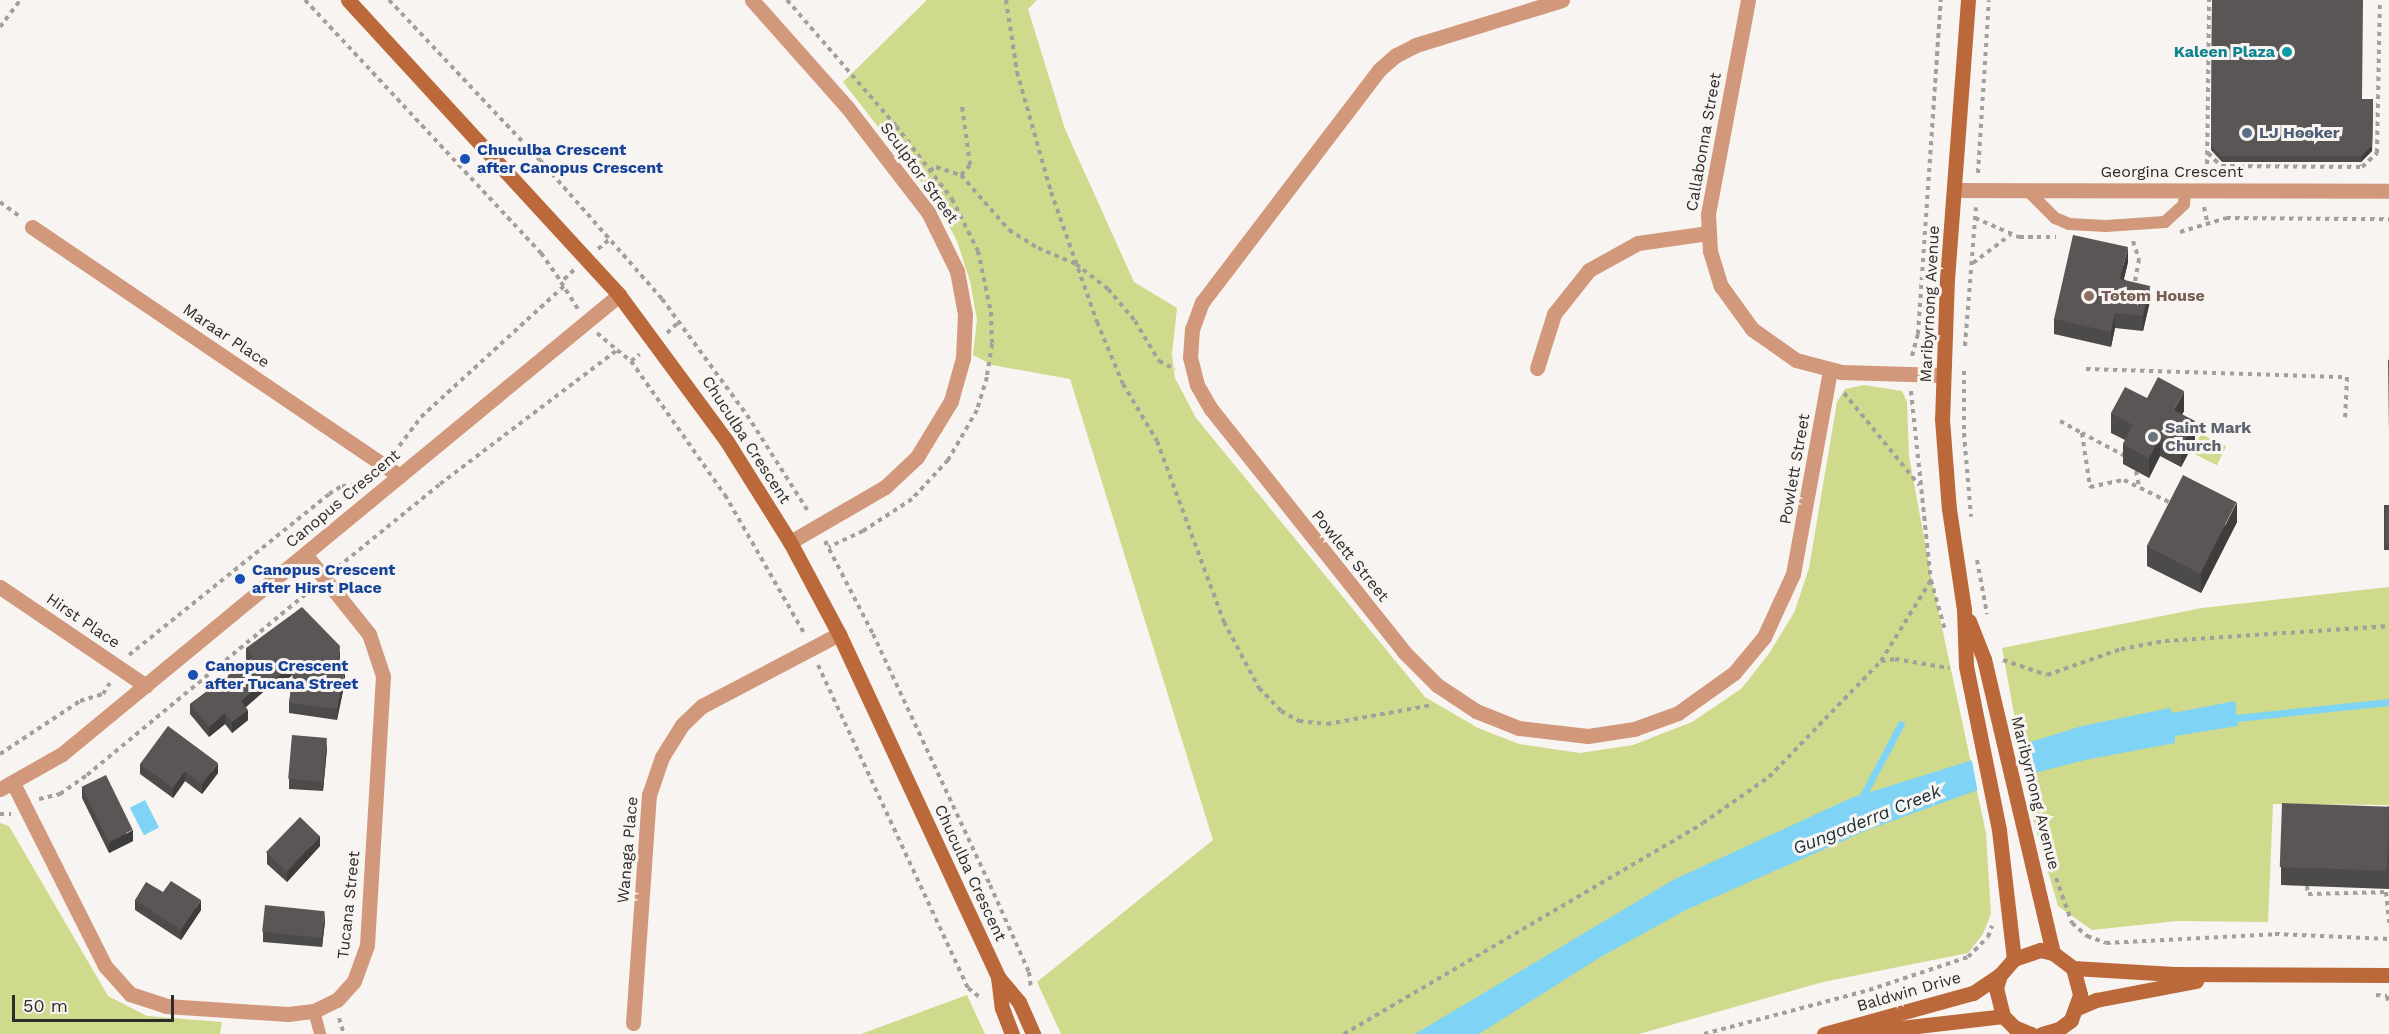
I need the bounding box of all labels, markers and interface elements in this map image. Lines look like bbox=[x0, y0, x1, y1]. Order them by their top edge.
place label: Kaleen Plaza bbox=[2174, 42, 2275, 62]
marker: Kaleen Plaza bbox=[2280, 45, 2294, 59]
street label: Callabonna Street bbox=[1682, 71, 1726, 213]
street label: Sculptor Street bbox=[876, 119, 962, 227]
place label: LJ Hooker bbox=[2259, 123, 2340, 143]
marker: LJ Hooker bbox=[2240, 126, 2254, 140]
place label: Chuculba Crescent after Canopus Crescent bbox=[477, 140, 663, 178]
marker: Chuculba Crescent after Canopus Crescent bbox=[458, 152, 472, 166]
street label: Georgina Crescent bbox=[2100, 162, 2244, 182]
street label: Maribyrnong Avenue bbox=[1916, 225, 1944, 383]
place label: Totom House bbox=[2101, 286, 2205, 306]
marker: Totom House bbox=[2082, 289, 2096, 303]
street label: Maraar Place bbox=[179, 300, 273, 372]
street label: Chuculba Crescent bbox=[697, 372, 795, 508]
street label: Powlett Street bbox=[1776, 412, 1814, 526]
place label: Saint Mark Church bbox=[2165, 418, 2251, 456]
marker: Saint Mark Church bbox=[2146, 430, 2160, 444]
street label: Canopus Crescent bbox=[282, 446, 404, 552]
street label: Powlett Street bbox=[1307, 506, 1393, 606]
place label: Canopus Crescent after Hirst Place bbox=[252, 560, 395, 598]
marker: Canopus Crescent after Hirst Place bbox=[233, 572, 247, 586]
street label: Hirst Place bbox=[43, 589, 123, 653]
place label: Canopus Crescent after Tucana Street bbox=[205, 656, 359, 694]
marker: Canopus Crescent after Tucana Street bbox=[186, 668, 200, 682]
street label: Maribyrnong Avenue bbox=[2007, 714, 2063, 872]
water label: Gungaderra Creek bbox=[1790, 780, 1944, 860]
street label: Wanaga Place bbox=[614, 796, 642, 904]
street label: Chuculba Crescent bbox=[930, 802, 1010, 944]
street label: Tucana Street bbox=[334, 850, 364, 960]
street label: Baldwin Drive bbox=[1855, 968, 1963, 1016]
scale bar bbox=[15, 983, 177, 1021]
text: 50 m bbox=[23, 995, 68, 1016]

